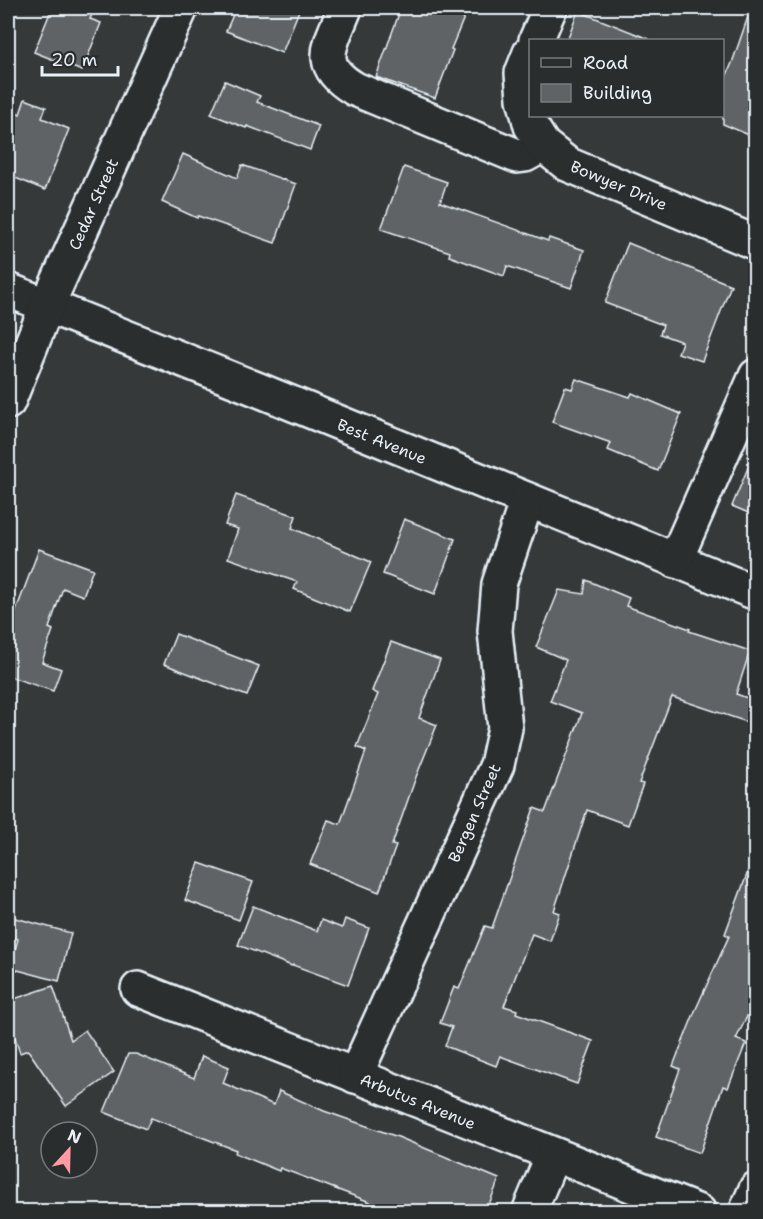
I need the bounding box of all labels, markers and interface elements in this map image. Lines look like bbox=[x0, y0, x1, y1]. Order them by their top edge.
scale bar bbox=[42, 39, 118, 77]
legend bbox=[529, 39, 724, 117]
text: 20 m bbox=[51, 48, 97, 72]
text: Road bbox=[583, 51, 628, 75]
text: Building bbox=[583, 81, 652, 105]
street label: Cedar Street bbox=[64, 155, 123, 253]
street label: Bowyer Drive bbox=[567, 156, 670, 215]
street label: Best Avenue bbox=[334, 414, 430, 469]
street label: Bergen Street bbox=[443, 761, 506, 866]
street label: Arbutus Avenue bbox=[357, 1069, 479, 1134]
north arrow bbox=[39, 1120, 99, 1180]
text: N bbox=[65, 1124, 84, 1149]

